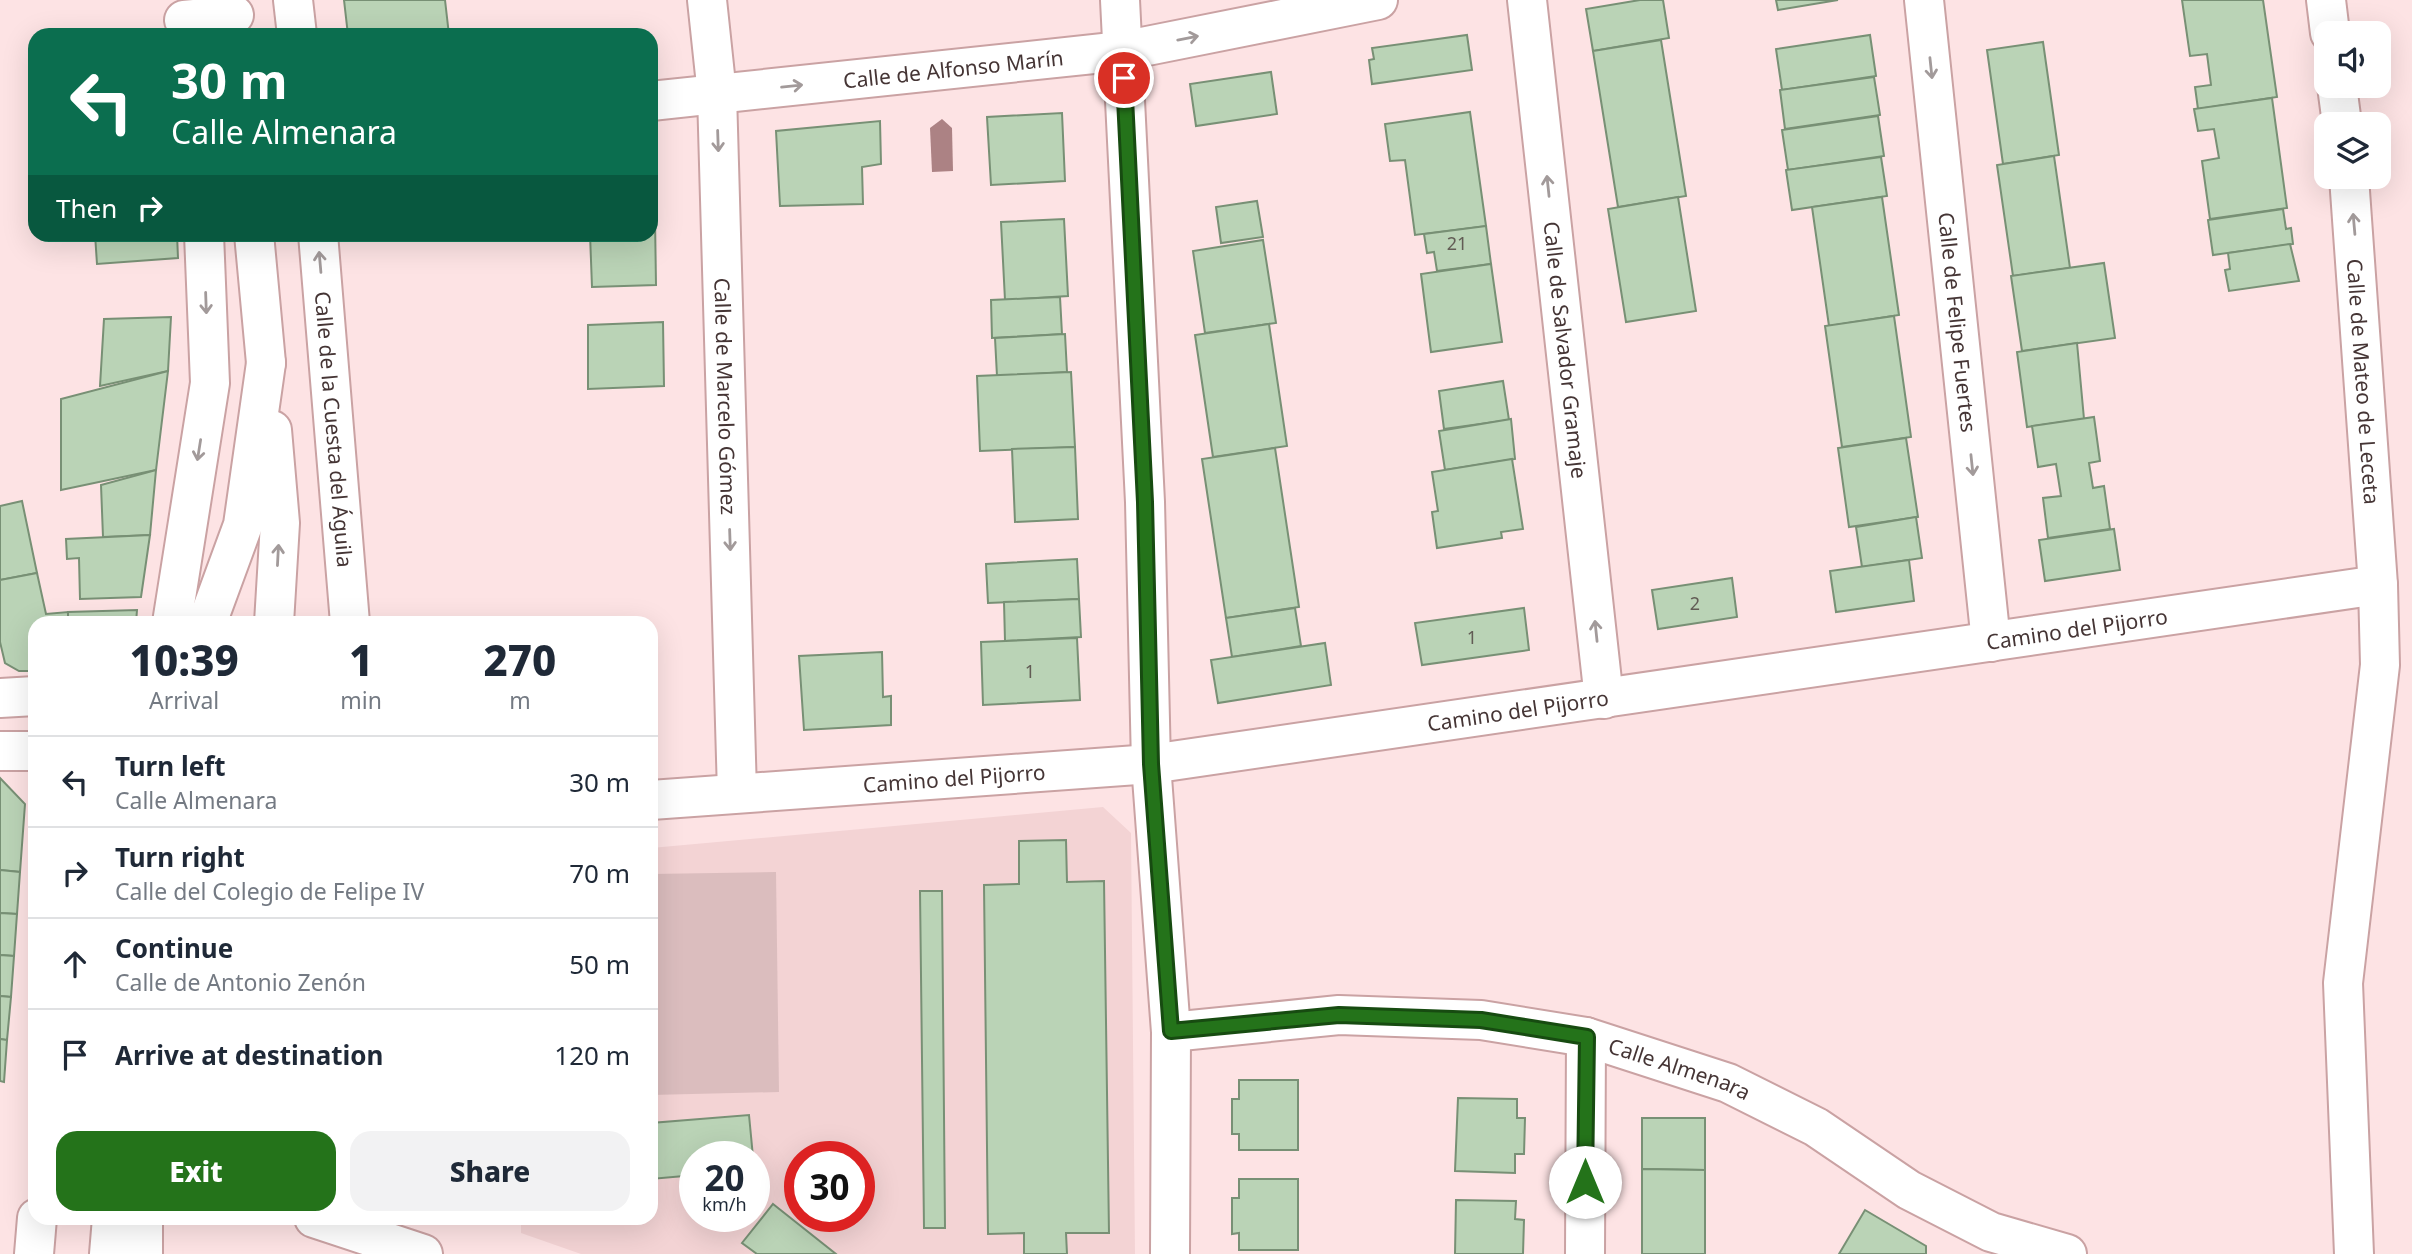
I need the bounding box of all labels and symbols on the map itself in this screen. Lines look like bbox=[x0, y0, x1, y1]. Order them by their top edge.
one-way arrow bbox=[1176, 30, 1199, 44]
street label: Calle de Alfonso Marín bbox=[842, 43, 1065, 95]
pin bbox=[1094, 48, 1154, 108]
one-way arrow bbox=[1925, 56, 1938, 79]
one-way arrow bbox=[780, 79, 803, 92]
one-way arrow bbox=[711, 129, 725, 152]
one-way arrow bbox=[1541, 175, 1554, 198]
street label: Calle de Felipe Fuertes bbox=[1932, 211, 1983, 434]
one-way arrow bbox=[2347, 213, 2360, 236]
street label: Calle de Salvador Gramaje bbox=[1537, 220, 1594, 480]
house number: 21 bbox=[1447, 231, 1467, 255]
one-way arrow bbox=[314, 251, 327, 274]
street label: Calle de Mateo de Leceta bbox=[2341, 258, 2386, 505]
street label: Calle de Marcelo Gómez bbox=[708, 277, 743, 515]
street label: Calle de la Cuesta del Águila bbox=[309, 290, 359, 568]
one-way arrow bbox=[200, 291, 213, 314]
one-way arrow bbox=[192, 438, 205, 461]
one-way arrow bbox=[1966, 453, 1979, 476]
one-way arrow bbox=[723, 528, 736, 551]
one-way arrow bbox=[272, 544, 285, 567]
house number: 2 bbox=[1690, 591, 1700, 615]
street label: Camino del Pijorro bbox=[1984, 602, 2169, 656]
one-way arrow bbox=[1589, 620, 1602, 643]
house number: 1 bbox=[1467, 625, 1477, 649]
house number: 1 bbox=[1025, 659, 1035, 683]
street label: Camino del Pijorro bbox=[1425, 683, 1610, 738]
street label: Camino del Pijorro bbox=[862, 758, 1046, 799]
street label: Calle Almenara bbox=[1605, 1031, 1755, 1106]
speed limit sign: 30 bbox=[784, 1141, 875, 1232]
position arrow bbox=[1548, 1145, 1622, 1219]

